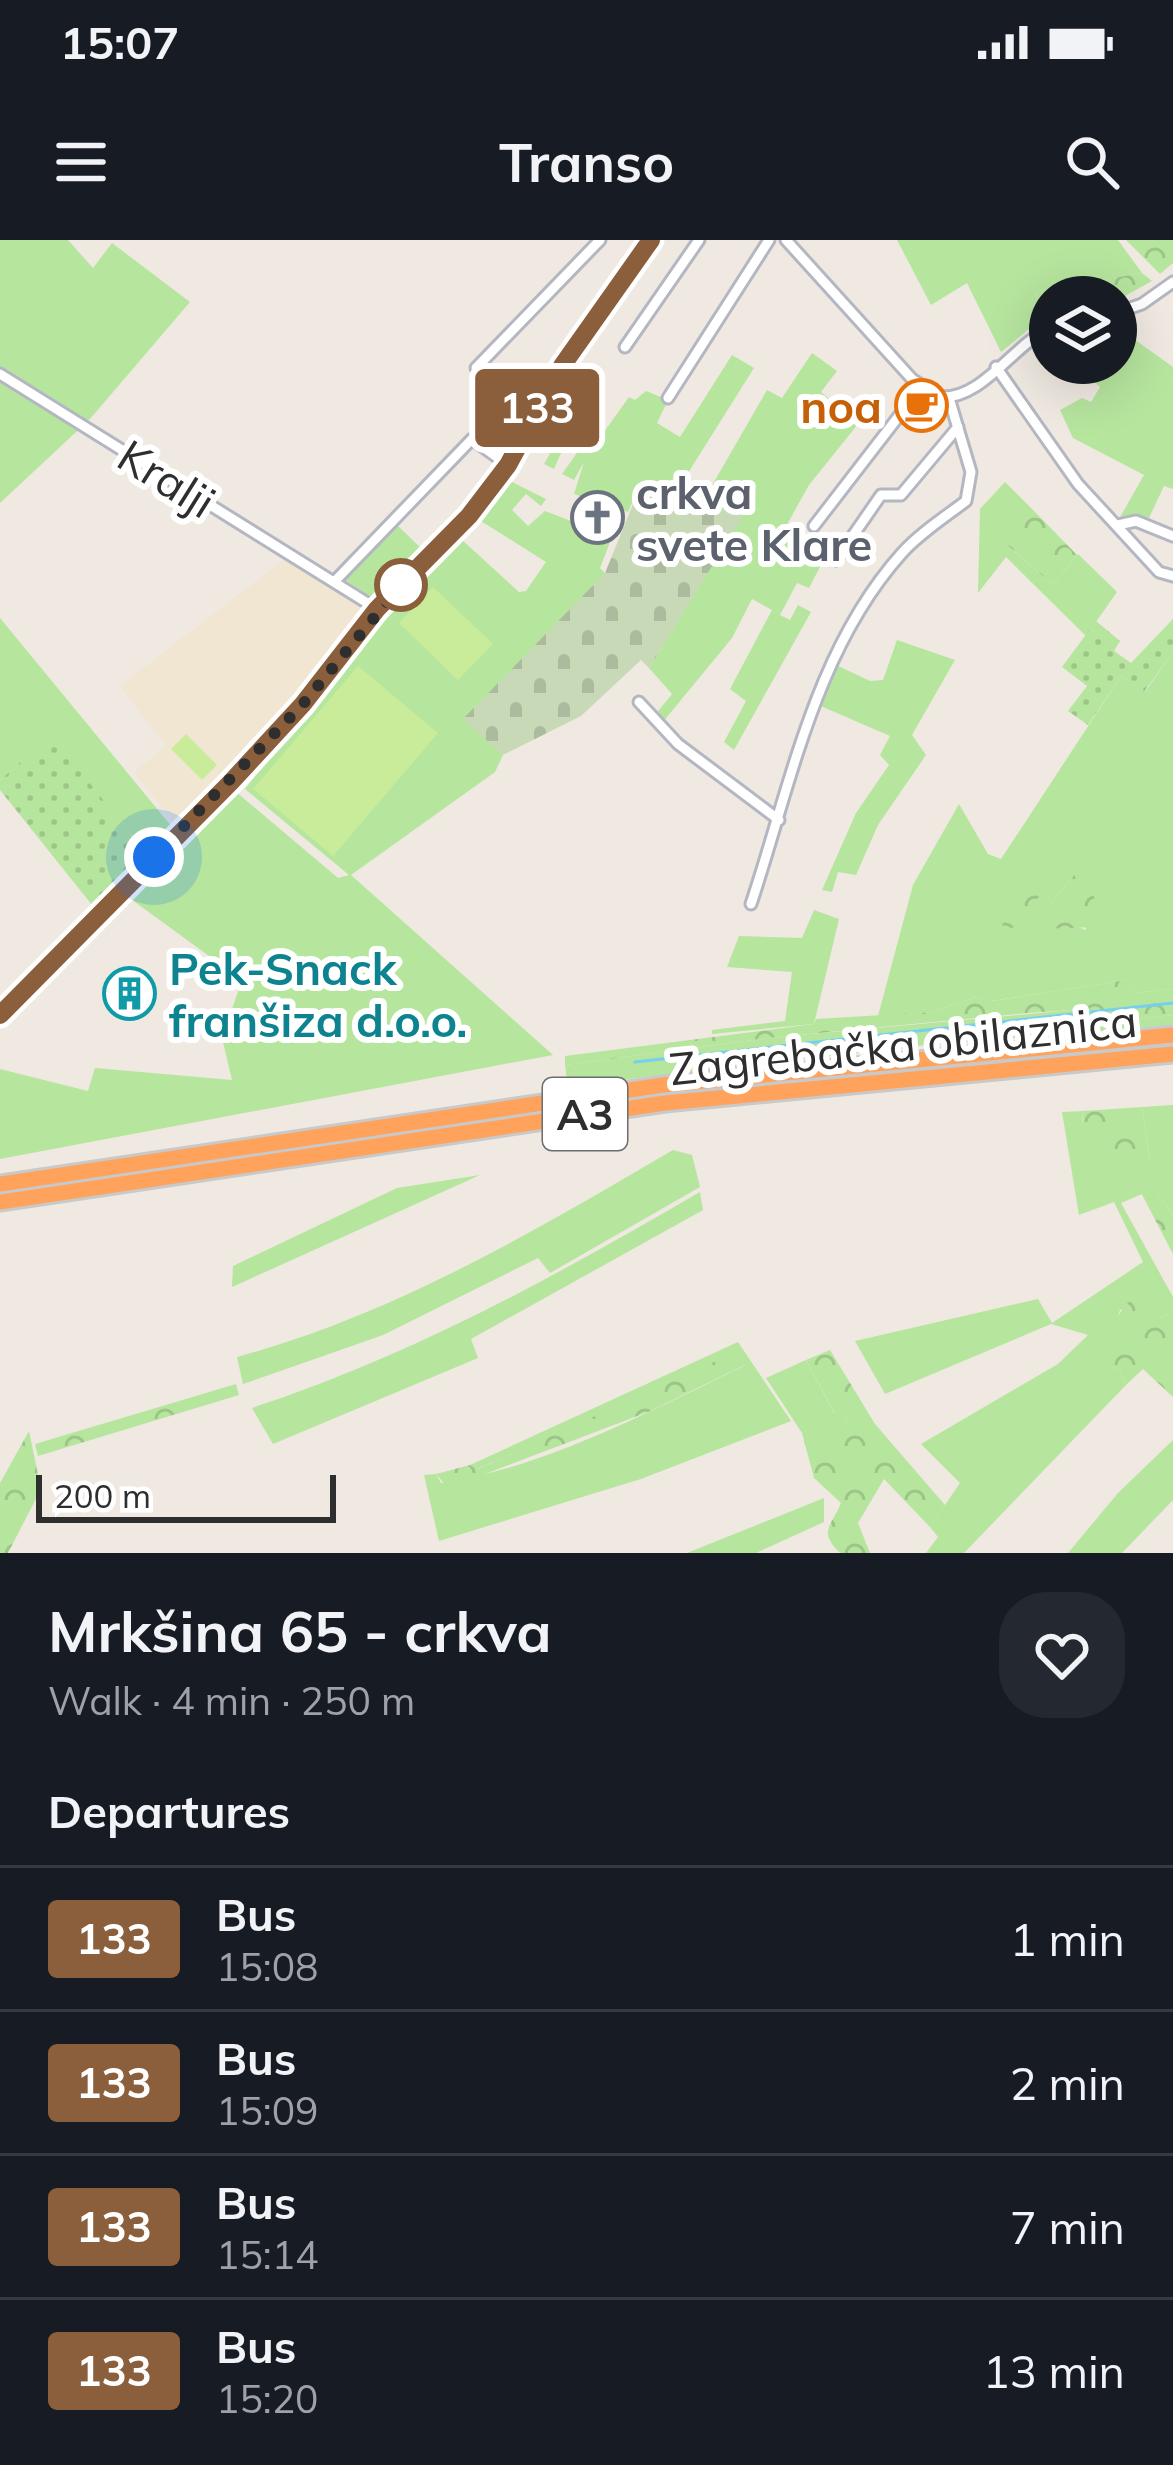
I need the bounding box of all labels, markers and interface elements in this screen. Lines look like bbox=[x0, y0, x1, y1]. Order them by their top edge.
text: 15:07 bbox=[60, 14, 179, 70]
text: Transo bbox=[499, 128, 674, 196]
icon: menu bbox=[48, 129, 114, 195]
icon: search bbox=[1059, 129, 1125, 195]
map controls bbox=[1029, 276, 1137, 384]
button: layers bbox=[1029, 276, 1137, 384]
line badge: 133 bbox=[468, 369, 606, 447]
place label: noa bbox=[800, 378, 882, 434]
cafe icon: noa bbox=[893, 378, 949, 434]
text: 133 bbox=[499, 381, 575, 434]
street label: Kralji bbox=[108, 427, 226, 529]
place label: crkva svete Klare bbox=[636, 464, 872, 572]
church icon: crkva svete Klare bbox=[569, 490, 625, 546]
unlabelled marker bbox=[376, 560, 426, 610]
your location bbox=[124, 827, 184, 887]
place label: Pek-Snack franšiza d.o.o. bbox=[169, 940, 467, 1048]
building icon: Pek-Snack franšiza d.o.o. bbox=[102, 966, 158, 1022]
street label: Zagrebačka obilaznica bbox=[667, 992, 1139, 1096]
road number: A3 bbox=[543, 1078, 627, 1150]
scale bar bbox=[36, 1469, 336, 1522]
text: 200 m bbox=[54, 1475, 151, 1516]
button: heart bbox=[999, 1592, 1125, 1718]
text: Mrkšina 65 - crkva bbox=[48, 1595, 552, 1666]
text: Walk · 4 min · 250 m bbox=[48, 1676, 415, 1725]
text: Departures bbox=[48, 1783, 290, 1839]
text: Bus bbox=[216, 1886, 296, 1942]
text: 1 min bbox=[1010, 1911, 1125, 1967]
text: 133 bbox=[76, 1912, 152, 1965]
text: 15:08 bbox=[216, 1942, 319, 1991]
text: Bus bbox=[216, 2030, 296, 2086]
text: 2 min bbox=[1010, 2055, 1125, 2111]
text: 133 bbox=[76, 2056, 152, 2109]
text: 15:09 bbox=[216, 2086, 319, 2135]
text: Bus bbox=[216, 2174, 296, 2230]
text: 7 min bbox=[1010, 2199, 1125, 2255]
text: 133 bbox=[76, 2200, 152, 2253]
text: 15:14 bbox=[216, 2230, 319, 2279]
text: Bus bbox=[216, 2318, 296, 2374]
text: 13 min bbox=[983, 2343, 1125, 2399]
text: 133 bbox=[76, 2344, 152, 2397]
text: 15:20 bbox=[216, 2374, 319, 2423]

